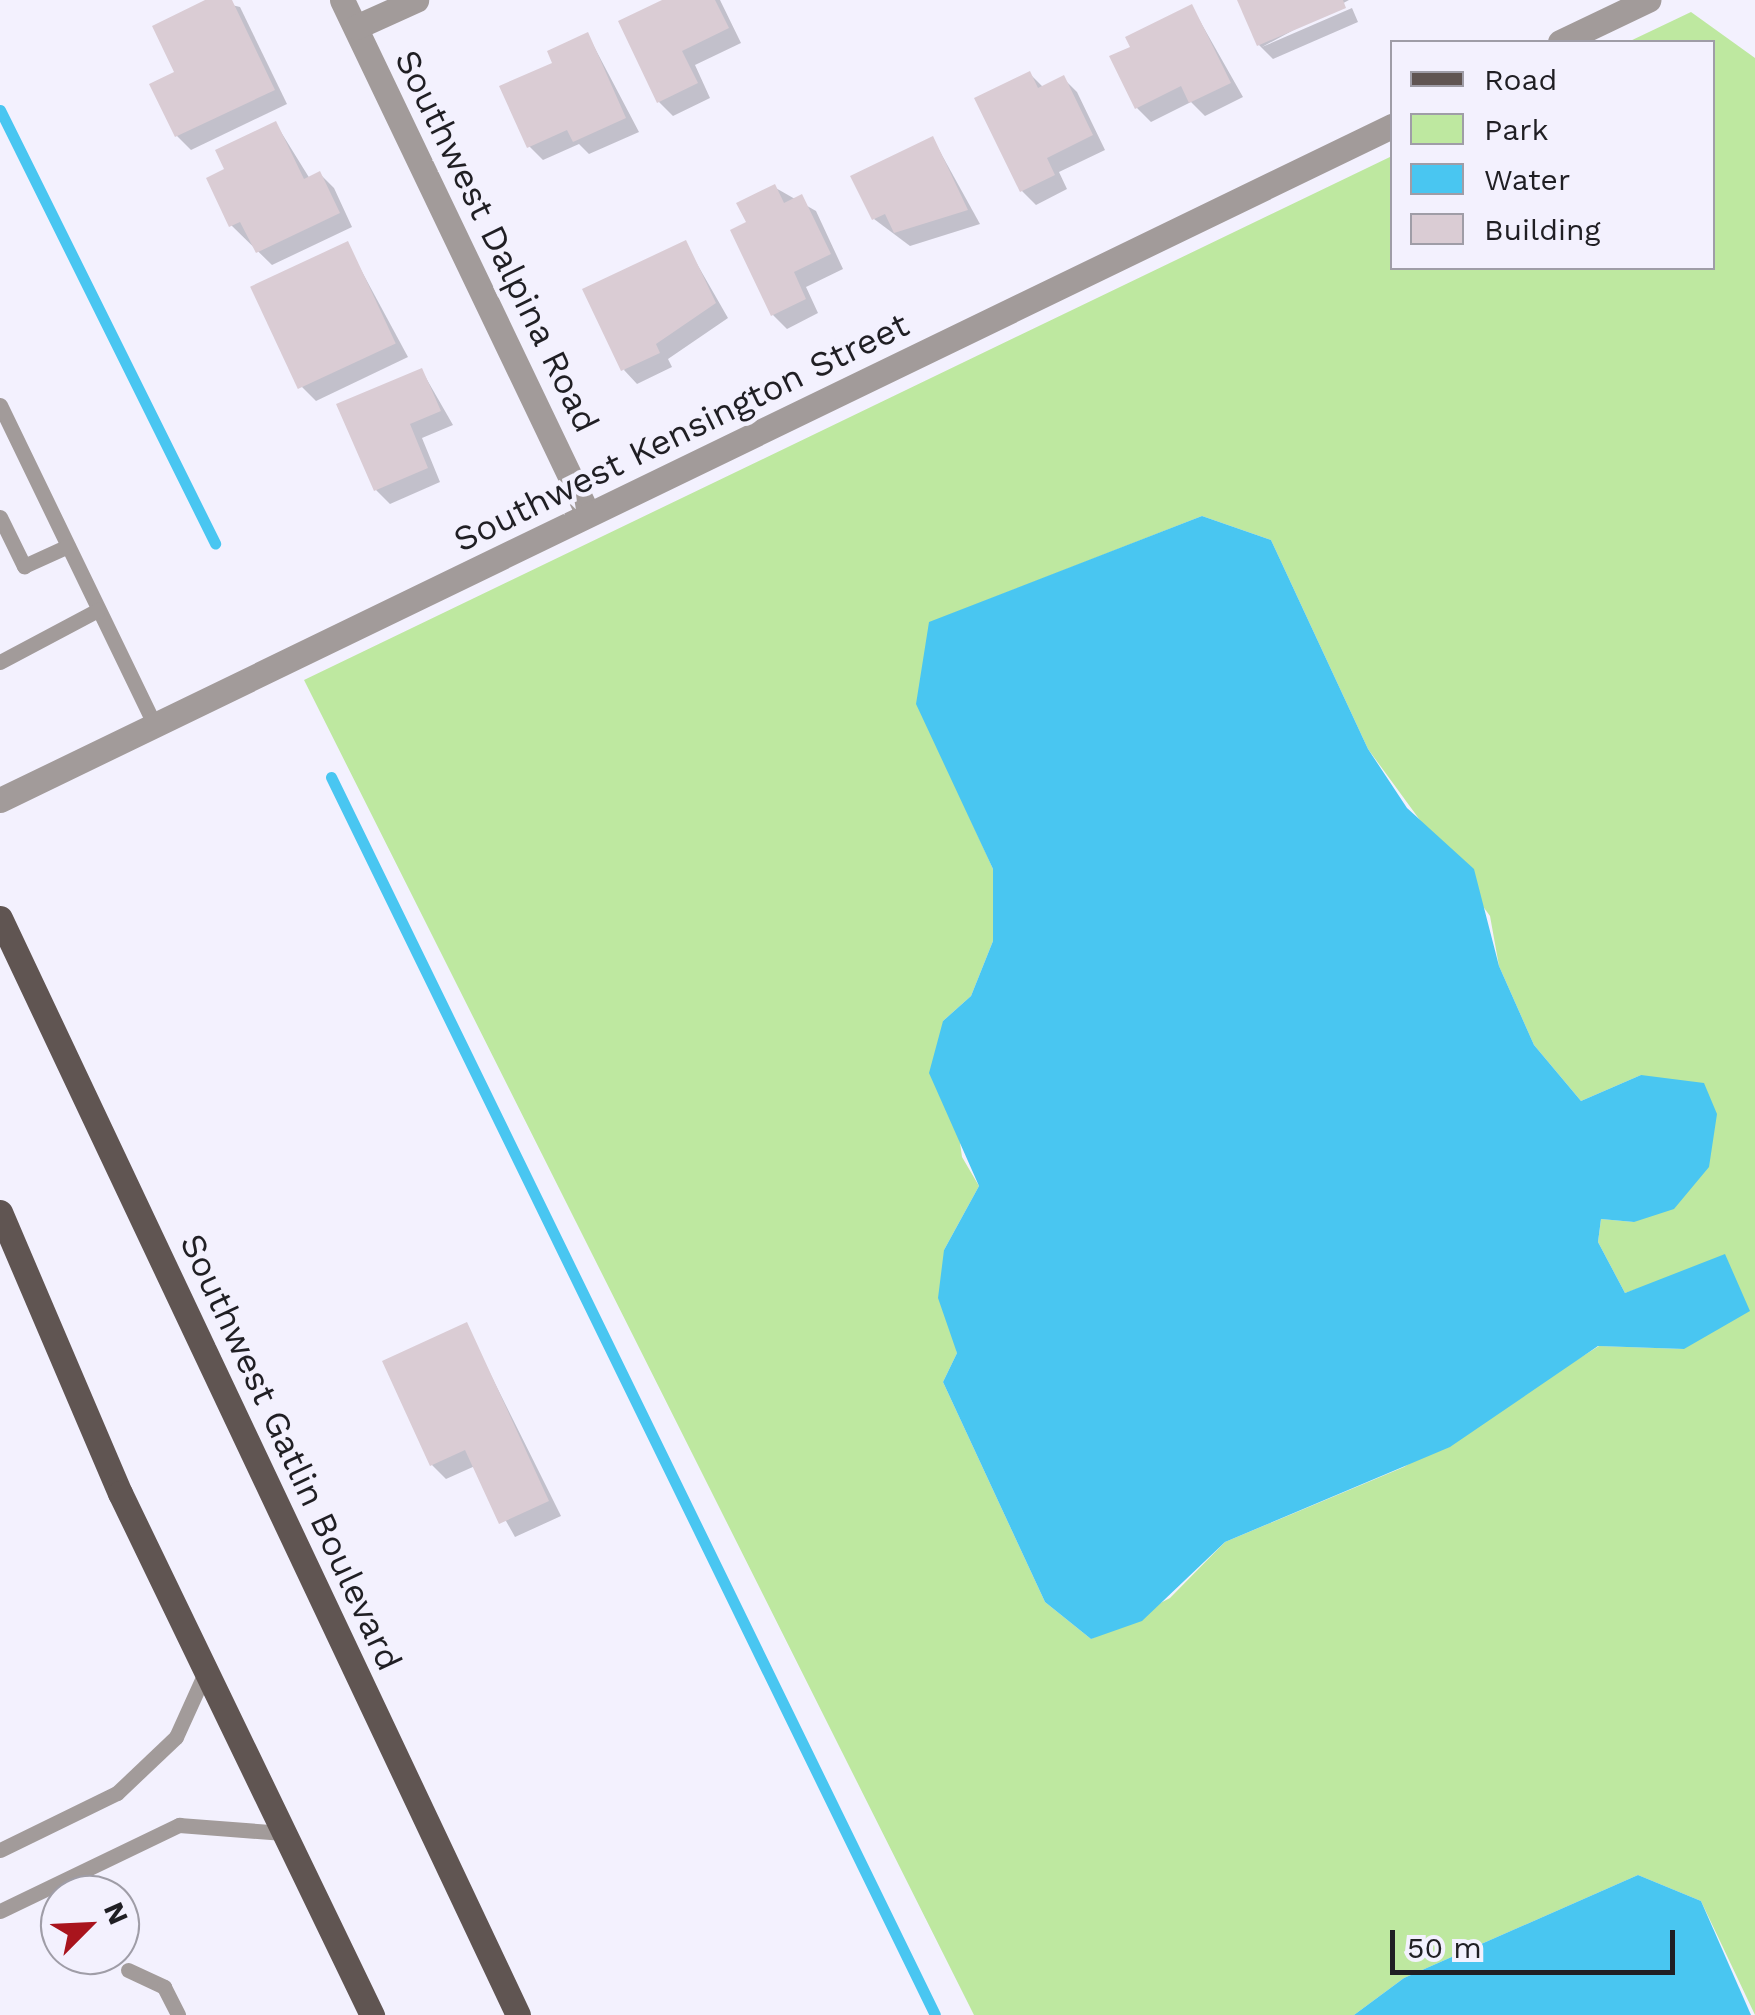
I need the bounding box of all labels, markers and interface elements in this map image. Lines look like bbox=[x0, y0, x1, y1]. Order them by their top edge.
legend bbox=[1390, 40, 1715, 270]
street label: Southwest Dalpina Road bbox=[386, 43, 608, 439]
text: Road bbox=[1484, 62, 1557, 97]
text: Park bbox=[1484, 112, 1549, 147]
text: Water bbox=[1484, 162, 1570, 197]
text: Building bbox=[1484, 212, 1601, 247]
street label: Southwest Kensington Street bbox=[447, 303, 915, 561]
street label: Southwest Gatlin Boulevard bbox=[171, 1227, 411, 1677]
north arrow bbox=[40, 1875, 140, 1975]
text: N bbox=[97, 1897, 135, 1930]
scale bar bbox=[1395, 1910, 1680, 1972]
text: 50 m bbox=[1407, 1930, 1482, 1965]

